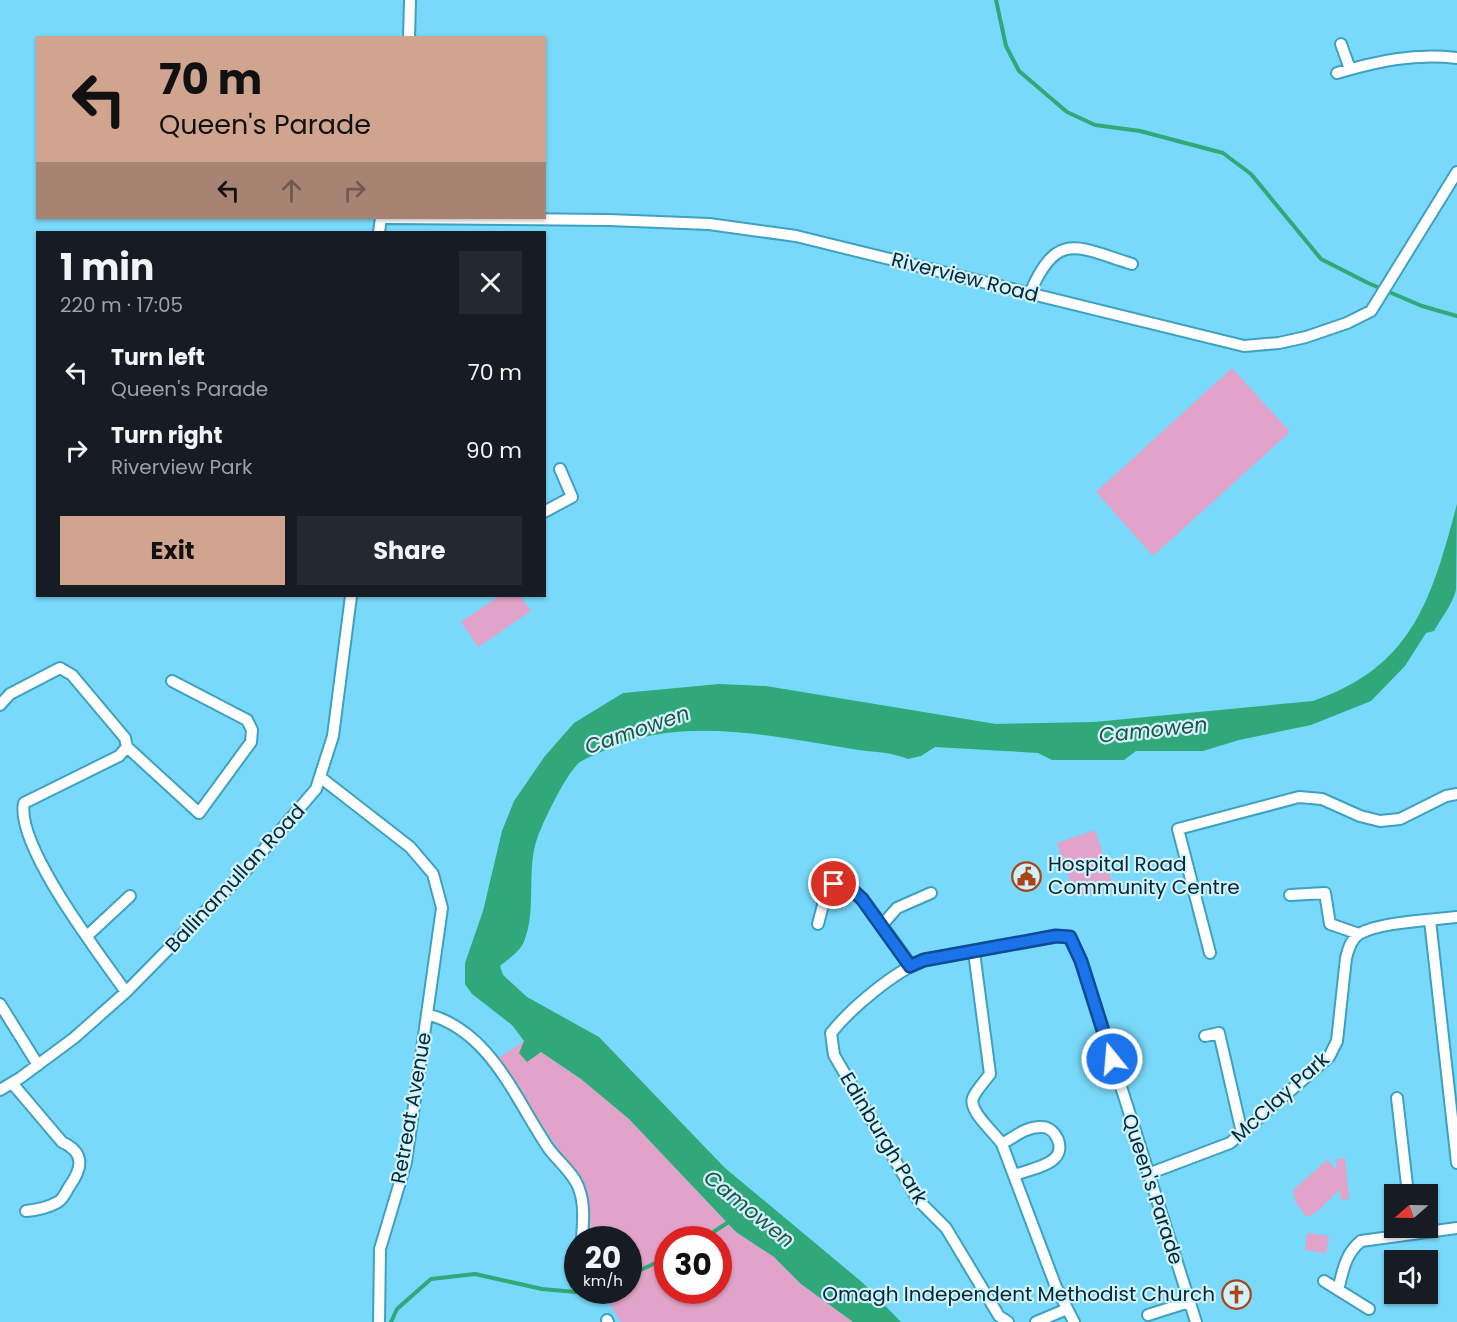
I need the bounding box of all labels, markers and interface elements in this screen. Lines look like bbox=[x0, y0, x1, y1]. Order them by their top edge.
text: 70 m bbox=[159, 50, 262, 109]
icon: left bbox=[60, 60, 138, 138]
text: Queen's Parade bbox=[159, 106, 371, 143]
icon: left bbox=[212, 174, 245, 207]
icon: ahead bbox=[275, 174, 308, 207]
icon: right bbox=[338, 174, 371, 207]
text: 1 min bbox=[60, 242, 154, 293]
street label: Riverview Road bbox=[889, 245, 1041, 309]
button: close bbox=[459, 251, 522, 314]
text: 220 m · 17:05 bbox=[60, 291, 183, 319]
text: Turn left bbox=[111, 342, 205, 373]
icon: left bbox=[60, 356, 93, 389]
text: 70 m bbox=[468, 357, 522, 388]
text: Queen's Parade bbox=[111, 375, 268, 403]
text: Turn right bbox=[111, 420, 222, 451]
icon: right bbox=[60, 434, 93, 467]
text: 90 m bbox=[466, 435, 522, 466]
text: Riverview Park bbox=[111, 453, 252, 481]
button: Exit bbox=[60, 516, 285, 585]
button: Share bbox=[297, 516, 522, 585]
water label: Camowen bbox=[581, 698, 693, 761]
water label: Camowen bbox=[1097, 709, 1209, 750]
street label: Ballinamullan Road bbox=[159, 798, 311, 958]
place label: Hospital Road Community Centre bbox=[1048, 850, 1240, 901]
pin bbox=[808, 858, 859, 909]
public building icon: Hospital Road Community Centre bbox=[1011, 860, 1043, 892]
icon: arrive bbox=[817, 867, 850, 900]
position arrow bbox=[1080, 1027, 1144, 1091]
street label: Retreat Avenue bbox=[384, 1030, 438, 1186]
street label: McClay Park bbox=[1225, 1045, 1335, 1148]
street label: Edinburgh Park bbox=[833, 1067, 935, 1210]
street label: Queen's Parade bbox=[1115, 1110, 1191, 1268]
water label: Camowen bbox=[698, 1163, 801, 1254]
north arrow bbox=[1384, 1184, 1438, 1238]
map controls bbox=[1384, 1184, 1438, 1304]
speed limit sign: 30 bbox=[654, 1226, 732, 1304]
text: 20 bbox=[585, 1236, 621, 1279]
button: sound bbox=[1384, 1250, 1438, 1304]
text: km/h bbox=[583, 1270, 623, 1291]
church icon: Omagh Independent Methodist Church bbox=[1220, 1278, 1252, 1310]
place label: Omagh Independent Methodist Church bbox=[822, 1280, 1215, 1308]

